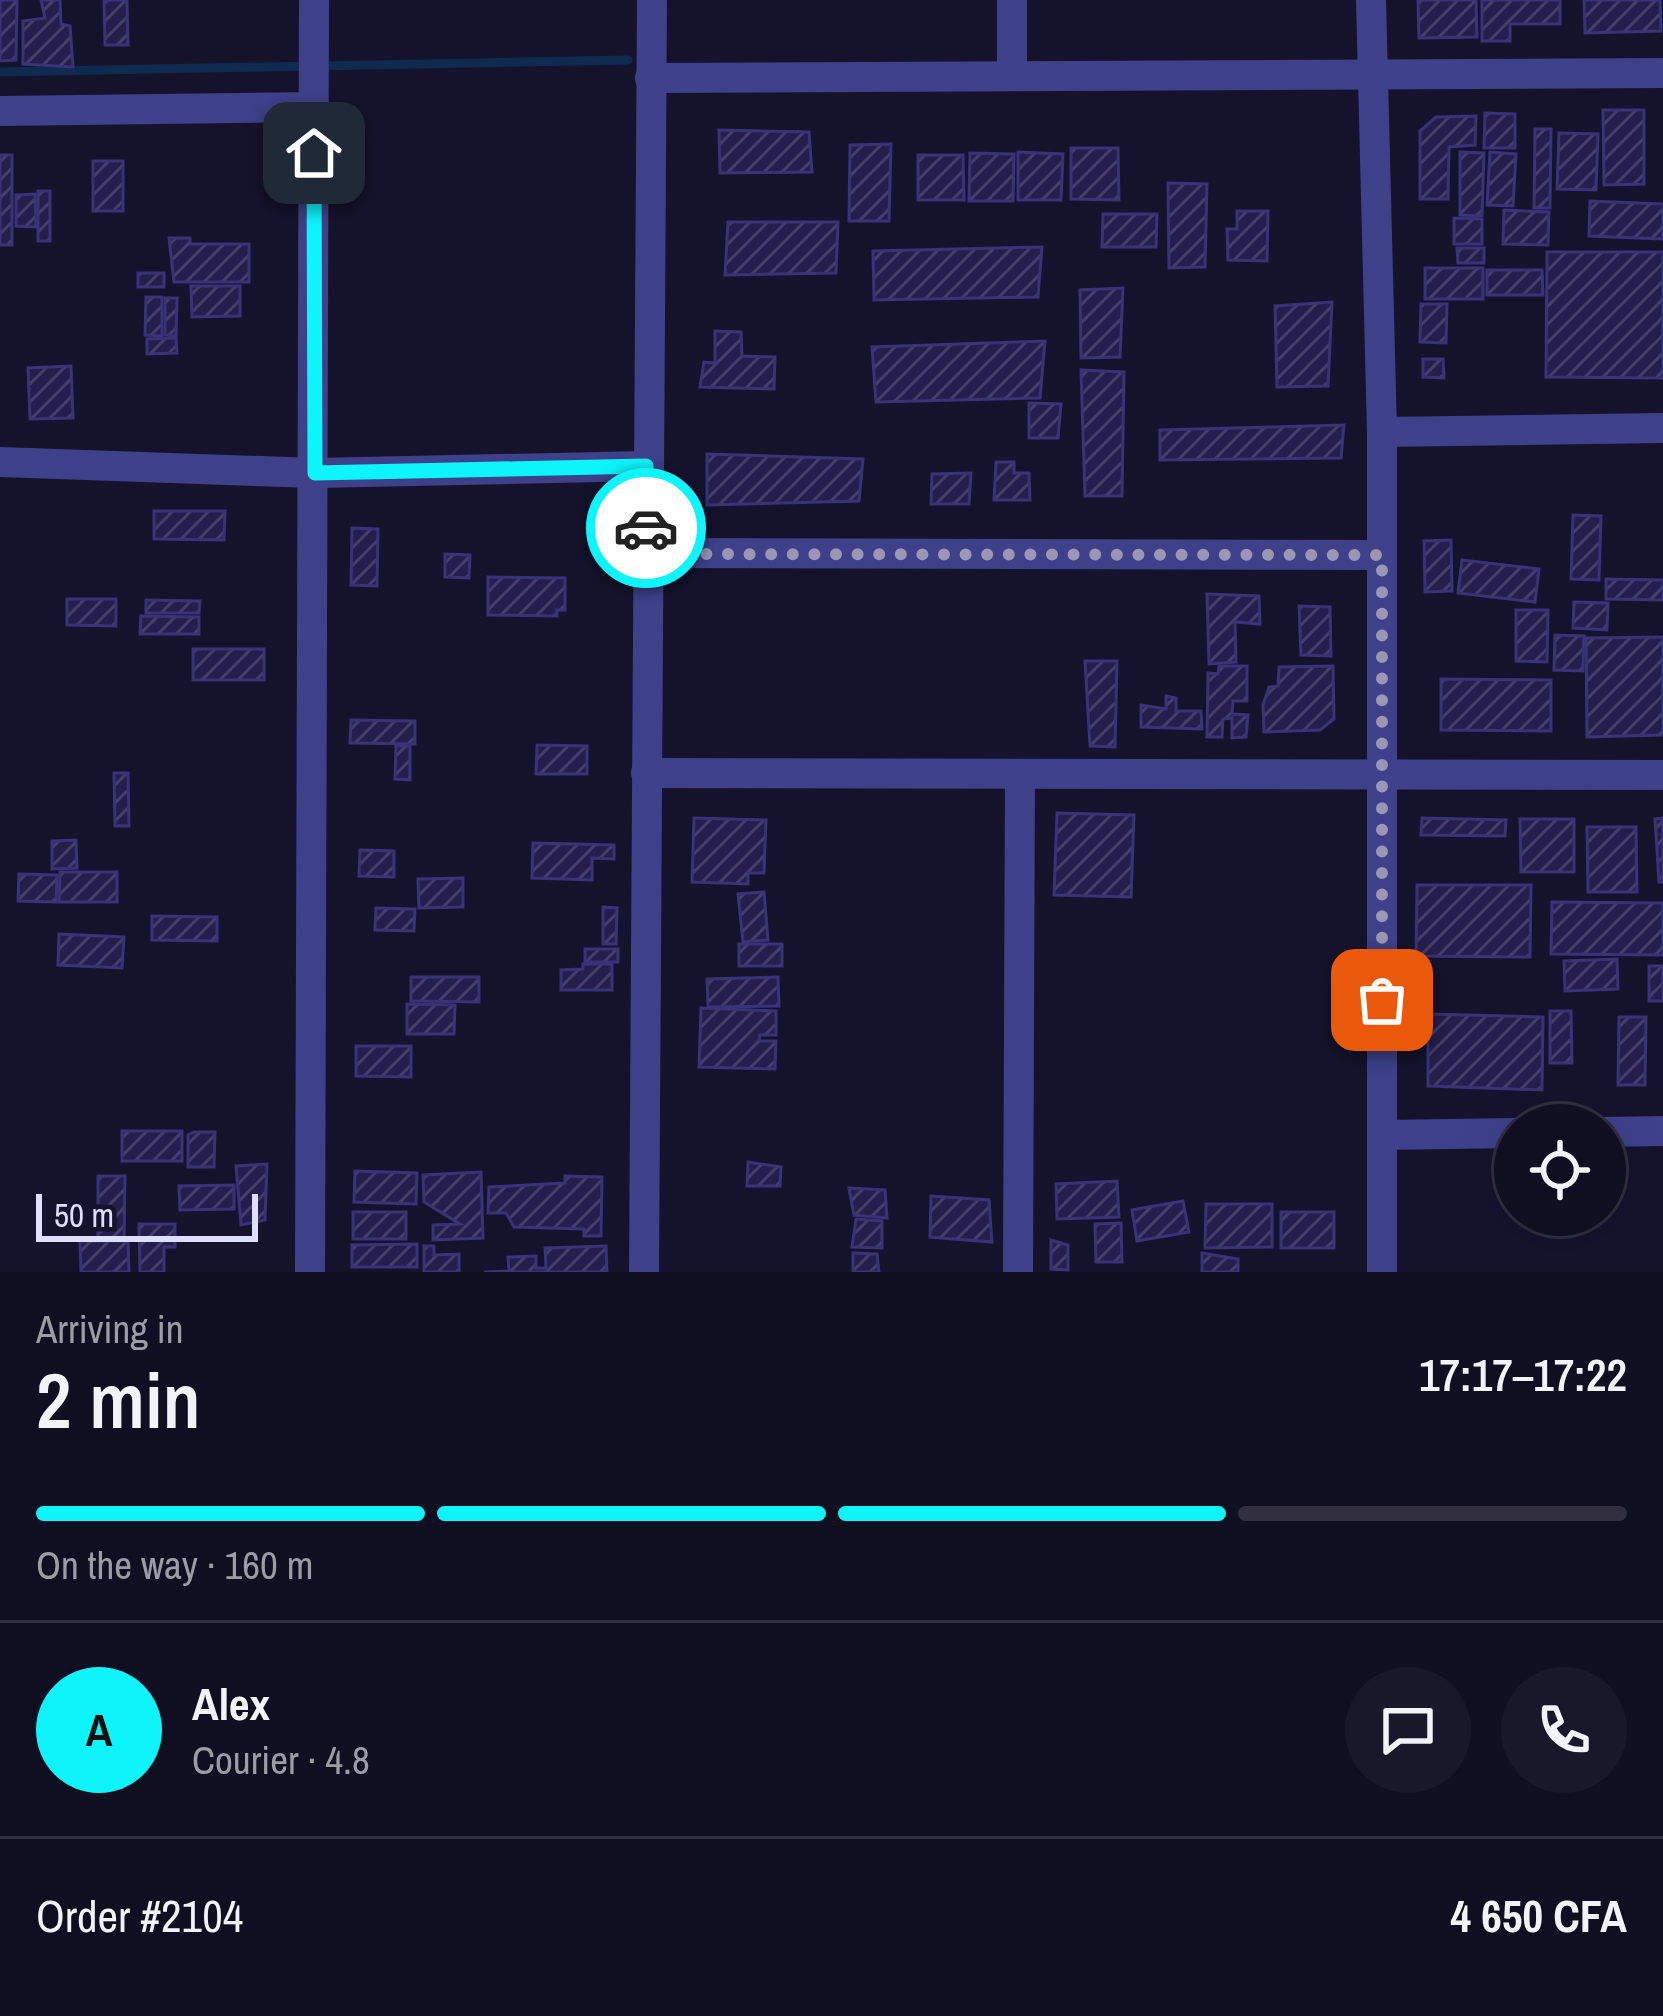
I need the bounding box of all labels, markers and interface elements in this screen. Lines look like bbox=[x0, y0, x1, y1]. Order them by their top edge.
pin bbox=[263, 102, 365, 204]
icon: home bbox=[281, 120, 347, 186]
courier bbox=[586, 468, 706, 588]
icon: car bbox=[613, 495, 679, 561]
pin bbox=[1331, 949, 1433, 1051]
icon: bag bbox=[1349, 967, 1415, 1033]
map controls bbox=[1494, 1104, 1626, 1236]
button: locate bbox=[1494, 1104, 1626, 1236]
scale bar bbox=[36, 1188, 258, 1241]
text: 50 m bbox=[54, 1193, 114, 1237]
text: Arriving in bbox=[36, 1303, 184, 1355]
text: 17:17–17:22 bbox=[1419, 1344, 1627, 1405]
text: 2 min bbox=[36, 1347, 201, 1452]
text: On the way · 160 m bbox=[36, 1539, 313, 1591]
button: chat bbox=[1345, 1667, 1471, 1793]
button: phone bbox=[1501, 1667, 1627, 1793]
text: Alex bbox=[192, 1673, 270, 1734]
text: A bbox=[86, 1699, 112, 1760]
text: Courier · 4.8 bbox=[192, 1734, 370, 1786]
text: Order #2104 bbox=[36, 1885, 243, 1946]
text: 4 650 CFA bbox=[1451, 1885, 1627, 1946]

